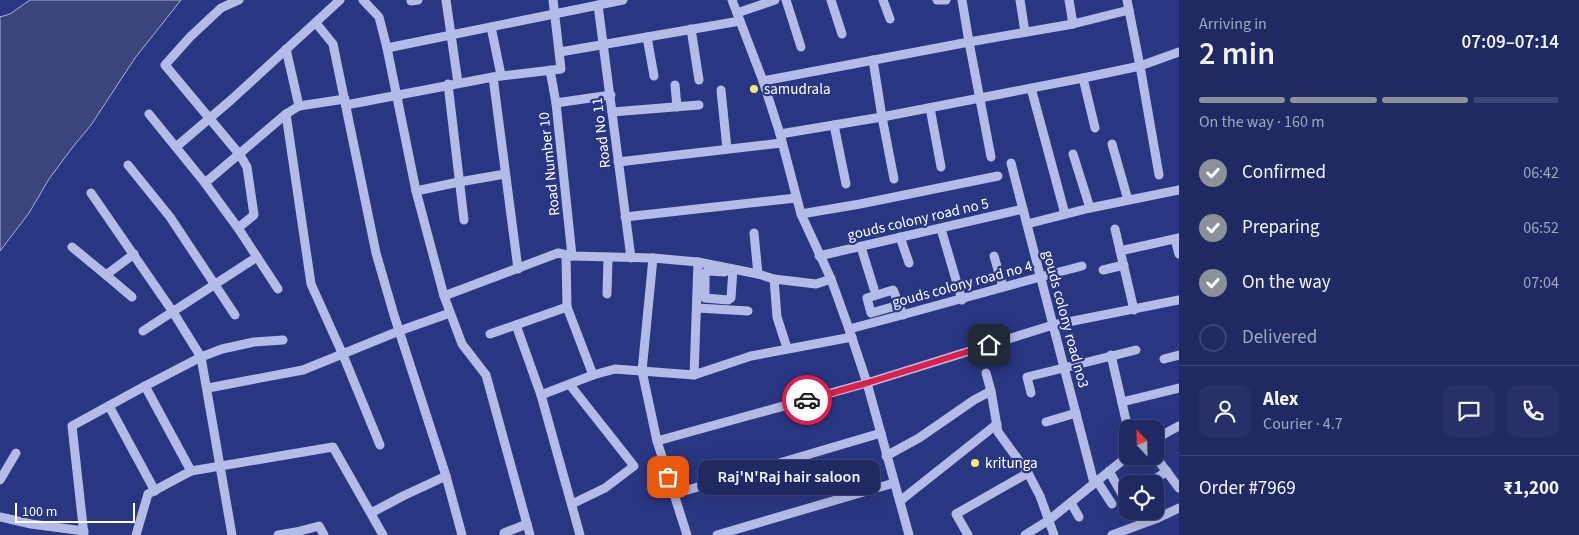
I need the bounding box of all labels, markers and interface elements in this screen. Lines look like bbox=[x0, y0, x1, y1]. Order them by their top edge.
text: Arriving in bbox=[1199, 13, 1267, 35]
text: 07:09–07:14 bbox=[1461, 29, 1559, 56]
text: 2 min bbox=[1199, 31, 1275, 77]
place label: samudrala bbox=[764, 79, 831, 100]
marker: samudrala bbox=[748, 83, 760, 95]
street label: Road No 11 bbox=[587, 96, 616, 169]
street label: Road Number 10 bbox=[534, 111, 565, 217]
text: On the way · 160 m bbox=[1199, 111, 1324, 133]
icon: check bbox=[1199, 159, 1227, 187]
text: Confirmed bbox=[1242, 159, 1326, 186]
text: 06:42 bbox=[1523, 162, 1559, 184]
street label: gouds colony road no 5 bbox=[845, 193, 991, 246]
icon: check bbox=[1199, 214, 1227, 242]
text: Preparing bbox=[1242, 214, 1320, 241]
text: 06:52 bbox=[1523, 217, 1559, 239]
street label: gouds colony road no3 bbox=[1037, 248, 1094, 390]
street label: gouds colony road no 4 bbox=[890, 255, 1035, 313]
icon: check bbox=[1199, 269, 1227, 297]
text: On the way bbox=[1242, 269, 1331, 296]
text: 07:04 bbox=[1523, 272, 1559, 294]
pin bbox=[968, 324, 1010, 366]
text: Delivered bbox=[1242, 324, 1317, 351]
icon: home bbox=[975, 331, 1003, 359]
courier bbox=[782, 375, 832, 425]
button: person bbox=[1199, 385, 1251, 437]
button: chat bbox=[1443, 385, 1495, 437]
button: phone bbox=[1507, 385, 1559, 437]
icon: car bbox=[793, 386, 821, 414]
text: Alex bbox=[1263, 386, 1299, 413]
text: Courier · 4.7 bbox=[1263, 413, 1343, 435]
north arrow bbox=[1119, 420, 1164, 465]
map controls bbox=[1119, 420, 1164, 520]
place label: kritunga bbox=[985, 453, 1038, 474]
pin bbox=[647, 456, 689, 498]
marker: kritunga bbox=[969, 457, 981, 469]
callout: Raj'N'Raj hair saloon bbox=[698, 460, 880, 494]
icon: bag bbox=[654, 463, 682, 491]
text: Raj'N'Raj hair saloon bbox=[718, 466, 860, 488]
button: locate bbox=[1119, 475, 1164, 520]
text: Order #7969 bbox=[1199, 475, 1296, 502]
text: ₹1,200 bbox=[1503, 475, 1559, 502]
scale bar bbox=[15, 500, 135, 523]
text: 100 m bbox=[22, 502, 57, 522]

